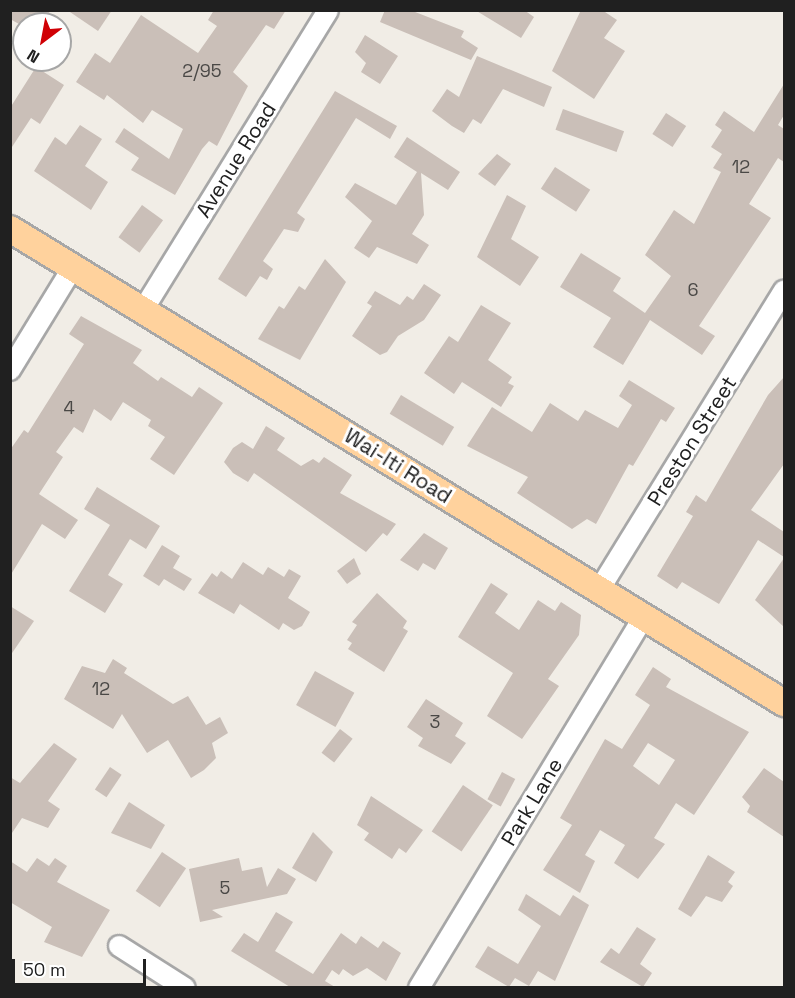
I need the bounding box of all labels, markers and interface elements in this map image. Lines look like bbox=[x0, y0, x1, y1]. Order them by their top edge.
north arrow bbox=[12, 12, 72, 72]
text: N bbox=[23, 44, 43, 68]
house number: 2/95 bbox=[182, 60, 222, 82]
street label: Avenue Road bbox=[191, 98, 281, 222]
house number: 12 bbox=[732, 156, 750, 178]
house number: 6 bbox=[687, 279, 699, 301]
street label: Preston Street bbox=[642, 372, 742, 510]
house number: 4 bbox=[63, 397, 75, 419]
street label: Wai-Iti Road bbox=[340, 423, 456, 509]
house number: 12 bbox=[92, 678, 110, 700]
house number: 3 bbox=[430, 711, 440, 733]
street label: Park Lane bbox=[496, 754, 568, 850]
house number: 5 bbox=[220, 877, 230, 899]
scale bar bbox=[15, 947, 148, 985]
text: 50 m bbox=[23, 958, 65, 981]

